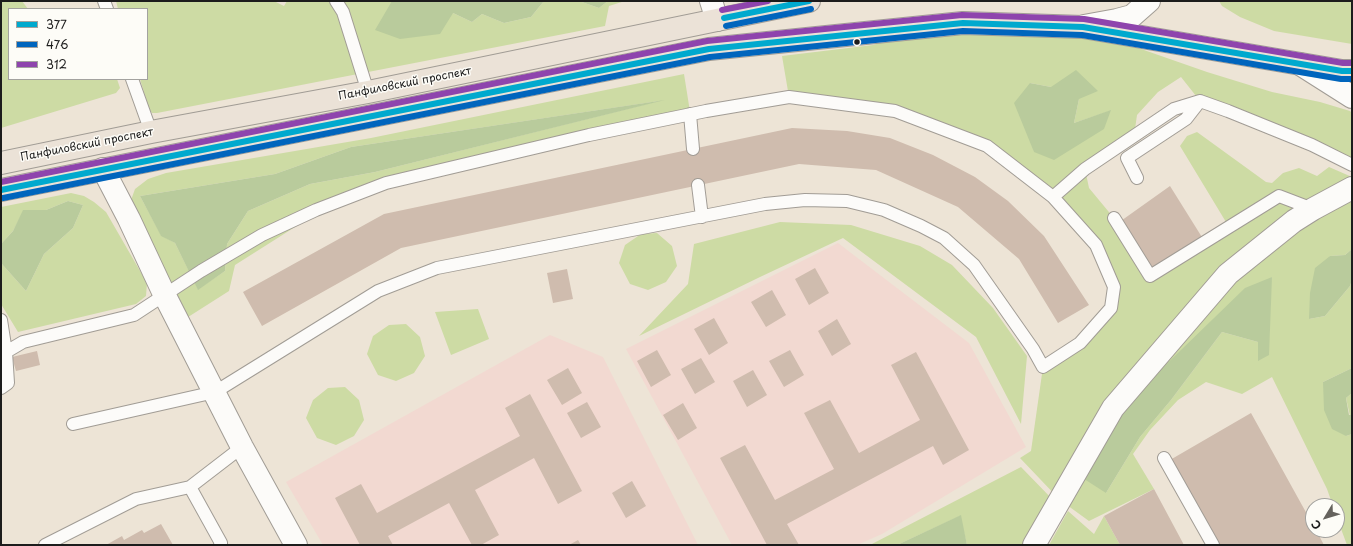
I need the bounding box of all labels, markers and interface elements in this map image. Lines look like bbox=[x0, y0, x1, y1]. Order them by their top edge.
legend bbox=[8, 8, 148, 80]
text: 377 bbox=[46, 15, 67, 33]
text: 476 bbox=[46, 35, 69, 53]
unlabelled marker bbox=[852, 37, 862, 47]
text: 312 bbox=[46, 55, 67, 73]
street label: Панфиловский проспект bbox=[337, 65, 473, 103]
street label: Панфиловский проспект bbox=[19, 126, 155, 164]
north arrow bbox=[1305, 498, 1345, 538]
text: С bbox=[1307, 517, 1325, 534]

